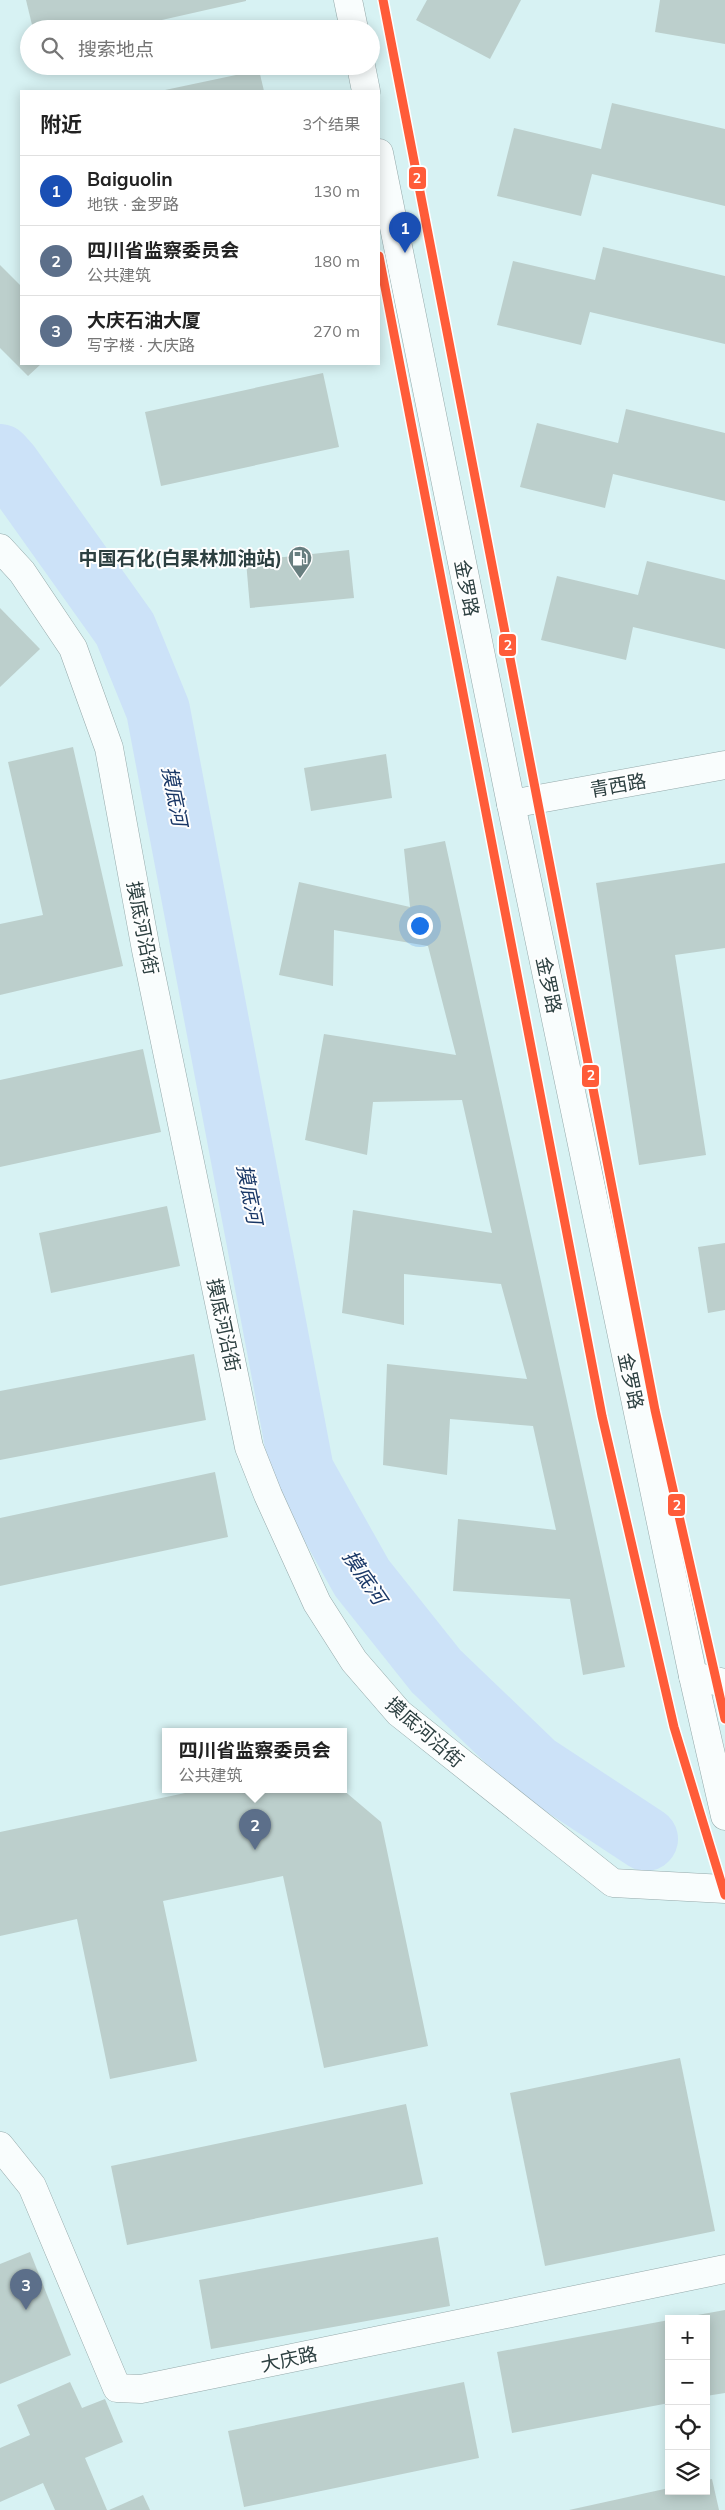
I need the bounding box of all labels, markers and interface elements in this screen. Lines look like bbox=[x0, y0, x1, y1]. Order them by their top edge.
search box bbox=[20, 20, 380, 75]
icon: search bbox=[38, 34, 66, 62]
text: 搜索地点 bbox=[78, 37, 154, 61]
text: 附近 bbox=[40, 111, 82, 137]
text: 3个结果 bbox=[302, 114, 360, 134]
line badge: 2 bbox=[408, 166, 427, 190]
text: Baiguolin bbox=[87, 167, 173, 191]
text: 2 bbox=[413, 169, 421, 187]
text: 1 bbox=[51, 181, 61, 201]
text: 130 m bbox=[313, 181, 360, 201]
text: 地铁 · 金罗路 bbox=[87, 194, 179, 214]
pin: 1 bbox=[389, 212, 421, 253]
text: 四川省监察委员会 bbox=[87, 238, 239, 262]
text: 2 bbox=[51, 251, 61, 271]
text: 180 m bbox=[313, 251, 360, 271]
text: 公共建筑 bbox=[87, 265, 151, 285]
text: 大庆石油大厦 bbox=[87, 308, 201, 332]
text: 3 bbox=[51, 321, 61, 341]
text: 270 m bbox=[313, 321, 360, 341]
text: 写字楼 · 大庆路 bbox=[87, 335, 195, 355]
fuel station icon: 中国石化(白果林加油站) bbox=[287, 545, 313, 579]
place label: 中国石化(白果林加油站) bbox=[78, 546, 282, 570]
street label: 金罗路 bbox=[450, 558, 484, 618]
line badge: 2 bbox=[498, 633, 517, 657]
text: 2 bbox=[504, 636, 512, 654]
water label: 摸底河 bbox=[157, 764, 194, 832]
street label: 青西路 bbox=[588, 768, 648, 802]
street label: 摸底河沿街 bbox=[122, 879, 164, 977]
your location bbox=[407, 913, 433, 939]
street label: 金罗路 bbox=[531, 955, 567, 1015]
line badge: 2 bbox=[581, 1064, 600, 1088]
text: 2 bbox=[587, 1066, 595, 1084]
water label: 摸底河 bbox=[232, 1162, 269, 1230]
street label: 摸底河沿街 bbox=[202, 1276, 246, 1374]
street label: 金罗路 bbox=[613, 1351, 649, 1411]
line badge: 2 bbox=[667, 1493, 686, 1517]
text: 2 bbox=[673, 1496, 681, 1514]
water label: 摸底河 bbox=[338, 1545, 394, 1612]
street label: 摸底河沿街 bbox=[381, 1692, 469, 1772]
popup bbox=[162, 1728, 347, 1793]
text: 四川省监察委员会 bbox=[178, 1738, 331, 1762]
text: 公共建筑 bbox=[178, 1765, 243, 1785]
pin: 2 bbox=[239, 1809, 271, 1850]
pin: 3 bbox=[10, 2269, 42, 2310]
map controls bbox=[665, 2315, 710, 2495]
button: + bbox=[665, 2315, 710, 2360]
street label: 大庆路 bbox=[259, 2341, 319, 2377]
button: − bbox=[665, 2360, 710, 2405]
button: locate bbox=[665, 2405, 710, 2450]
button: layers bbox=[665, 2450, 710, 2495]

